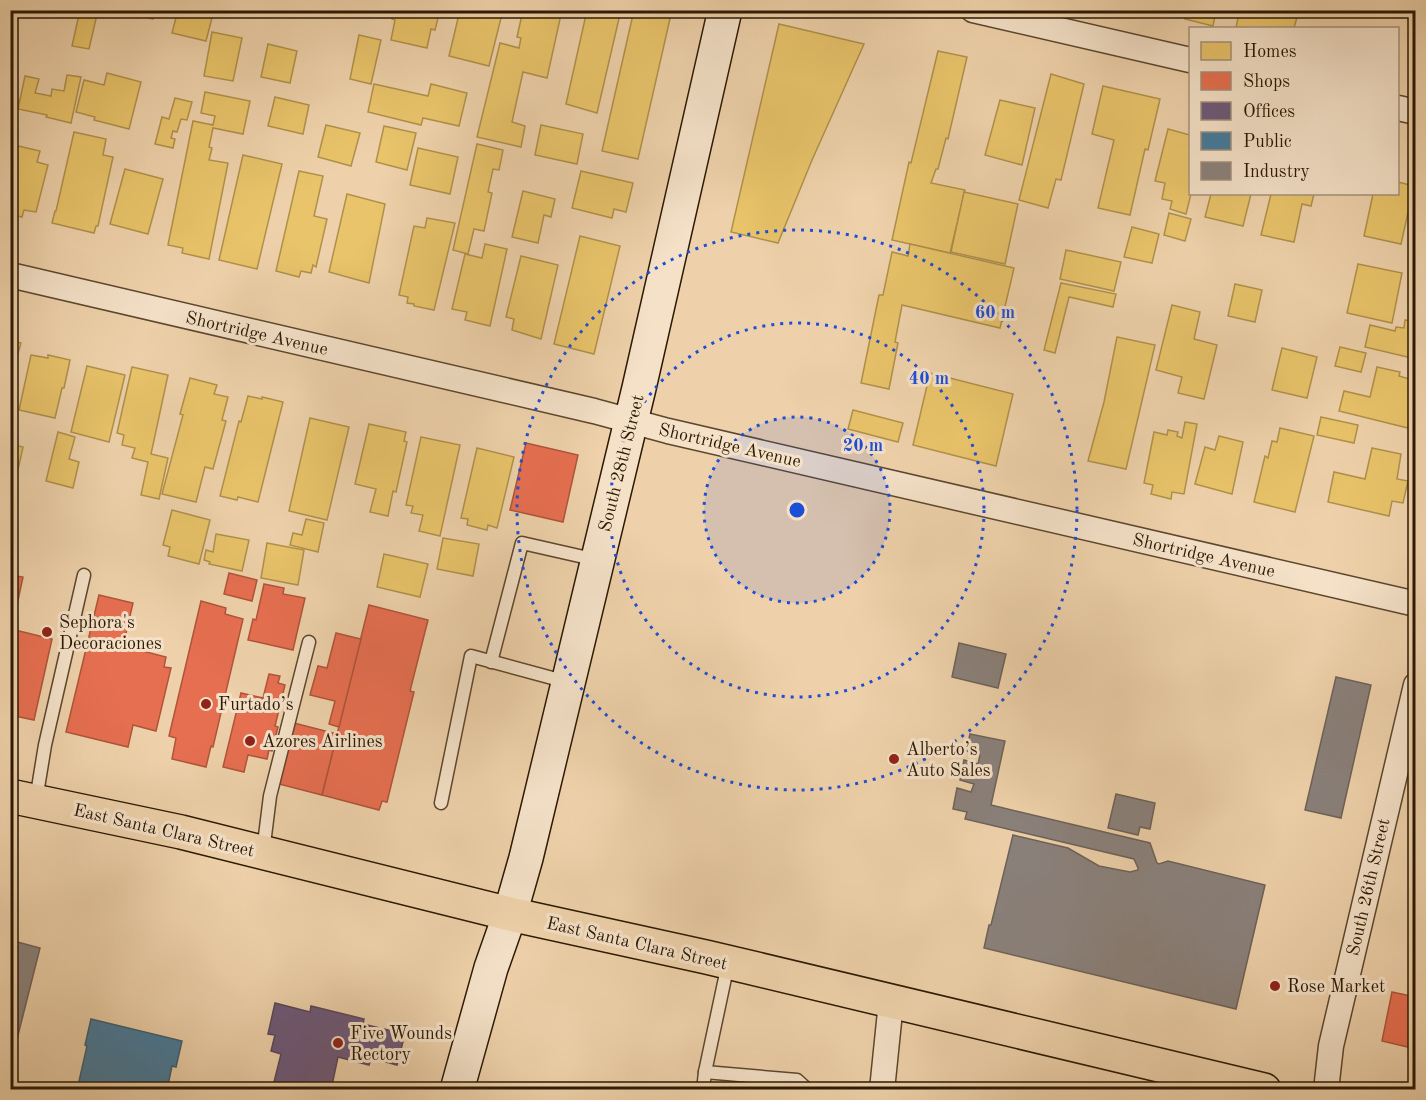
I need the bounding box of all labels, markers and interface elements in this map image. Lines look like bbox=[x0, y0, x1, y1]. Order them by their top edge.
legend bbox=[1189, 27, 1399, 195]
text: Homes bbox=[1243, 43, 1297, 61]
text: Shops bbox=[1243, 73, 1290, 91]
text: Offices bbox=[1243, 103, 1295, 121]
text: Public bbox=[1243, 133, 1292, 151]
text: Industry bbox=[1243, 163, 1310, 181]
text: 60 m bbox=[975, 304, 1015, 322]
street label: Shortridge Avenue bbox=[184, 309, 330, 359]
text: 40 m bbox=[909, 370, 949, 388]
street label: South 28th Street bbox=[596, 393, 648, 534]
street label: Shortridge Avenue bbox=[657, 421, 803, 471]
text: 20 m bbox=[843, 437, 883, 455]
centre of rings bbox=[787, 500, 807, 520]
street label: Shortridge Avenue bbox=[1131, 531, 1277, 581]
place label: Sephora's Decoraciones bbox=[59, 614, 162, 653]
marker: Sephora's Decoraciones bbox=[40, 625, 54, 639]
place label: Furtado’s bbox=[218, 696, 294, 714]
marker: Furtado’s bbox=[199, 697, 213, 711]
place label: Azores Airlines bbox=[262, 733, 383, 751]
marker: Azores Airlines bbox=[243, 734, 257, 748]
place label: Alberto’s Auto Sales bbox=[906, 741, 991, 780]
marker: Alberto’s Auto Sales bbox=[887, 752, 901, 766]
street label: East Santa Clara Street bbox=[71, 801, 256, 861]
street label: South 26th Street bbox=[1344, 817, 1394, 958]
street label: East Santa Clara Street bbox=[544, 914, 729, 974]
place label: Rose Market bbox=[1287, 978, 1385, 996]
marker: Rose Market bbox=[1268, 979, 1282, 993]
place label: Five Wounds Rectory bbox=[350, 1025, 452, 1064]
marker: Five Wounds Rectory bbox=[331, 1036, 345, 1050]

